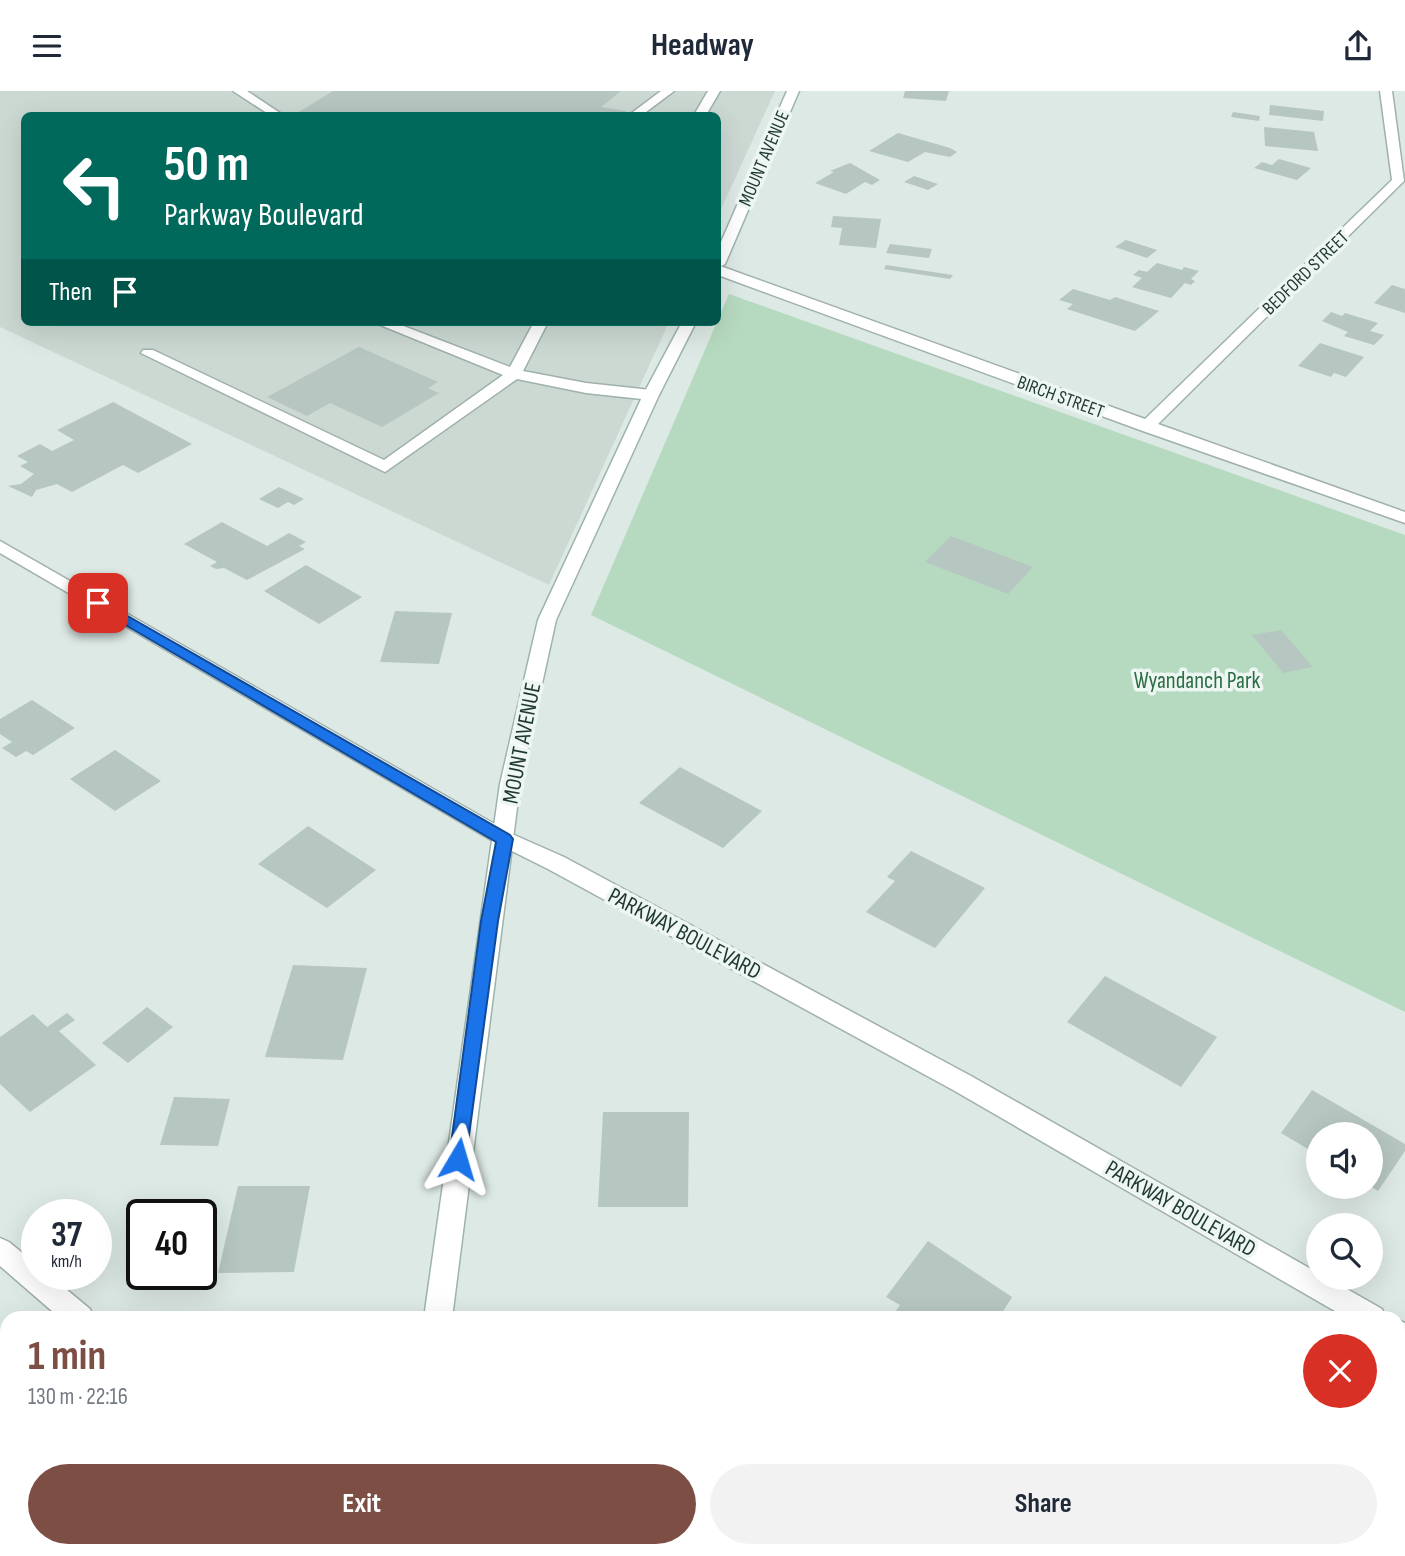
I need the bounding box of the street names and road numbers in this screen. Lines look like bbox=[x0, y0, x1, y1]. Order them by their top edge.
street label: MOUNT AVENUE bbox=[734, 107, 795, 210]
street label: BEDFORD STREET bbox=[1258, 226, 1354, 320]
street label: BIRCH STREET bbox=[1014, 371, 1107, 424]
street label: MOUNT AVENUE bbox=[497, 680, 547, 806]
street label: PARKWAY BOULEVARD bbox=[603, 882, 766, 986]
street label: PARKWAY BOULEVARD bbox=[1100, 1154, 1261, 1263]

